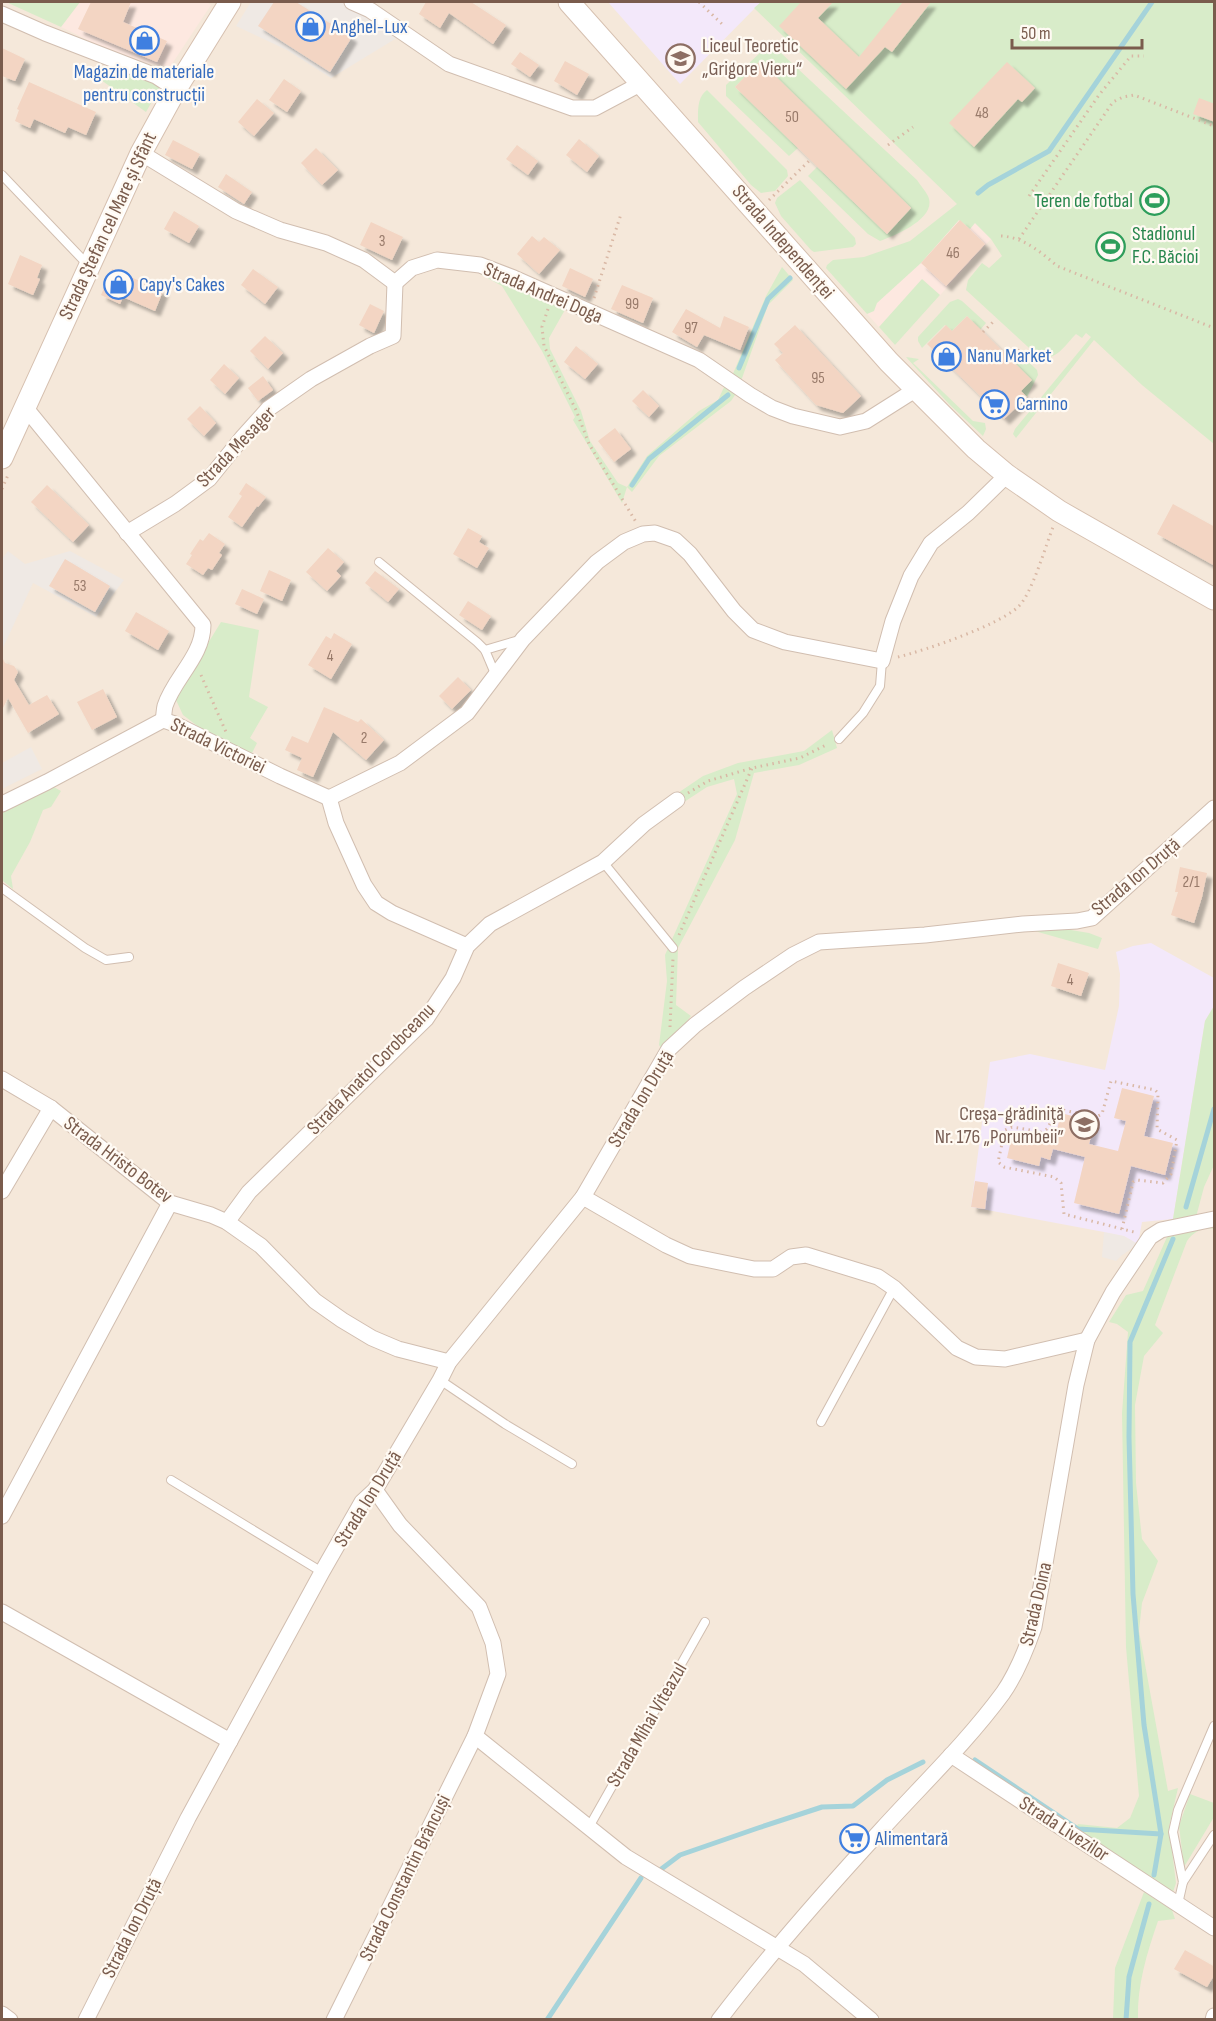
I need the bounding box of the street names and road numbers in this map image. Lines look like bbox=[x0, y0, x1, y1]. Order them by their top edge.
street label: Strada Ștefan cel Mare și Sfânt bbox=[54, 128, 162, 324]
street label: Strada Independenței bbox=[727, 180, 839, 304]
street label: Strada Andrei Doga bbox=[480, 257, 606, 329]
street label: Strada Mesager bbox=[191, 401, 281, 493]
street label: Strada Victoriei bbox=[166, 713, 270, 779]
street label: Strada Ion Druță bbox=[1087, 833, 1185, 921]
street label: Strada Anatol Corobceanu bbox=[302, 998, 440, 1140]
street label: Strada Ion Druță bbox=[603, 1046, 679, 1152]
street label: Strada Hristo Botev bbox=[59, 1111, 177, 1209]
street label: Strada Ion Druță bbox=[329, 1447, 407, 1551]
street label: Strada Doina bbox=[1015, 1560, 1057, 1648]
street label: Strada Mihai Viteazul bbox=[602, 1659, 692, 1791]
street label: Strada Constantin Brâncuși bbox=[354, 1791, 456, 1965]
street label: Strada Livezilor bbox=[1015, 1791, 1114, 1867]
street label: Strada Ion Druță bbox=[97, 1874, 167, 1982]

